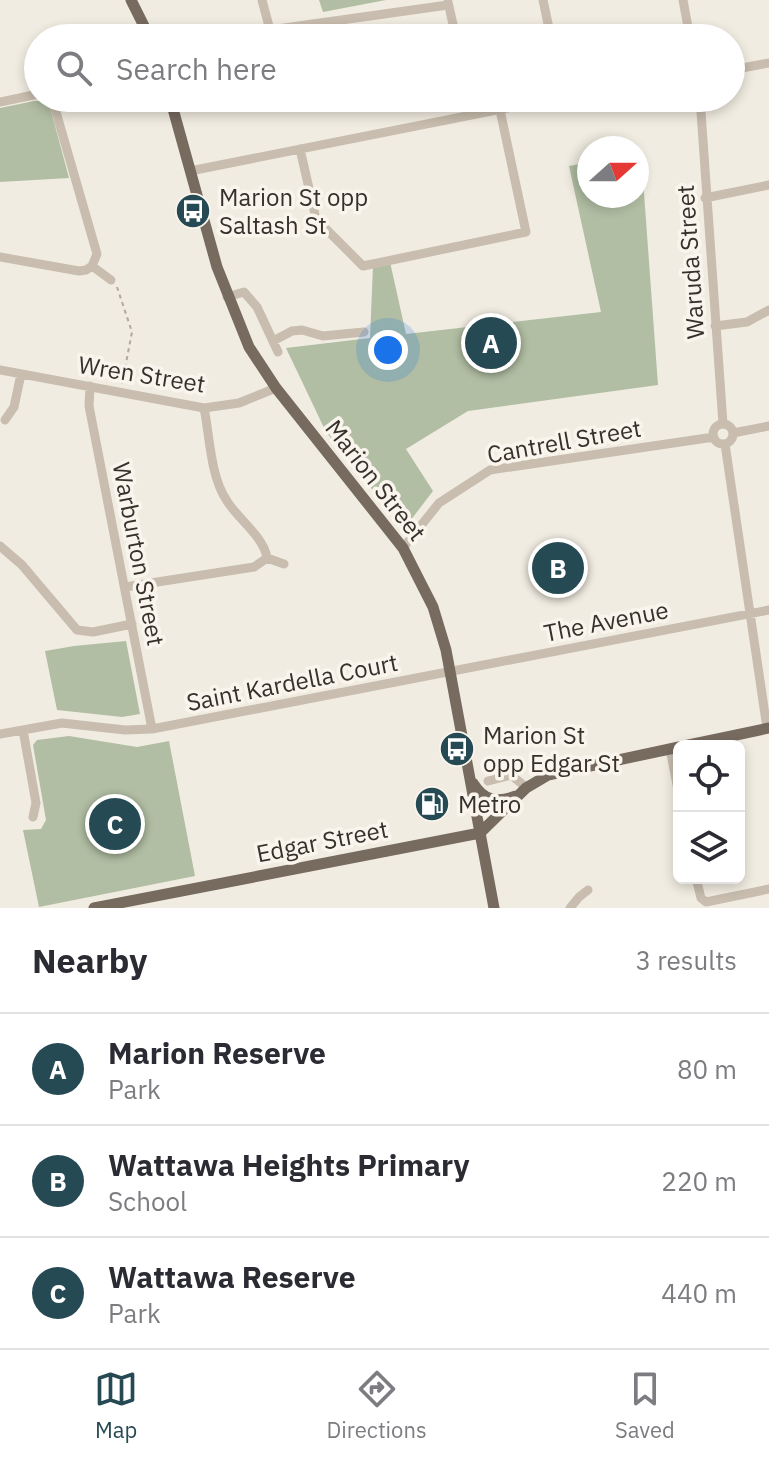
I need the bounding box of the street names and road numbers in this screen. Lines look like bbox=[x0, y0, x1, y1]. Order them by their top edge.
street label: Waruda Street bbox=[669, 184, 711, 340]
street label: Wren Street bbox=[76, 348, 208, 400]
street label: Cantrell Street bbox=[484, 412, 644, 470]
street label: Marion Street bbox=[319, 413, 433, 547]
street label: Warburton Street bbox=[106, 460, 172, 648]
street label: The Avenue bbox=[541, 593, 671, 649]
street label: Saint Kardella Court bbox=[184, 646, 400, 718]
street label: Edgar Street bbox=[253, 813, 391, 869]

